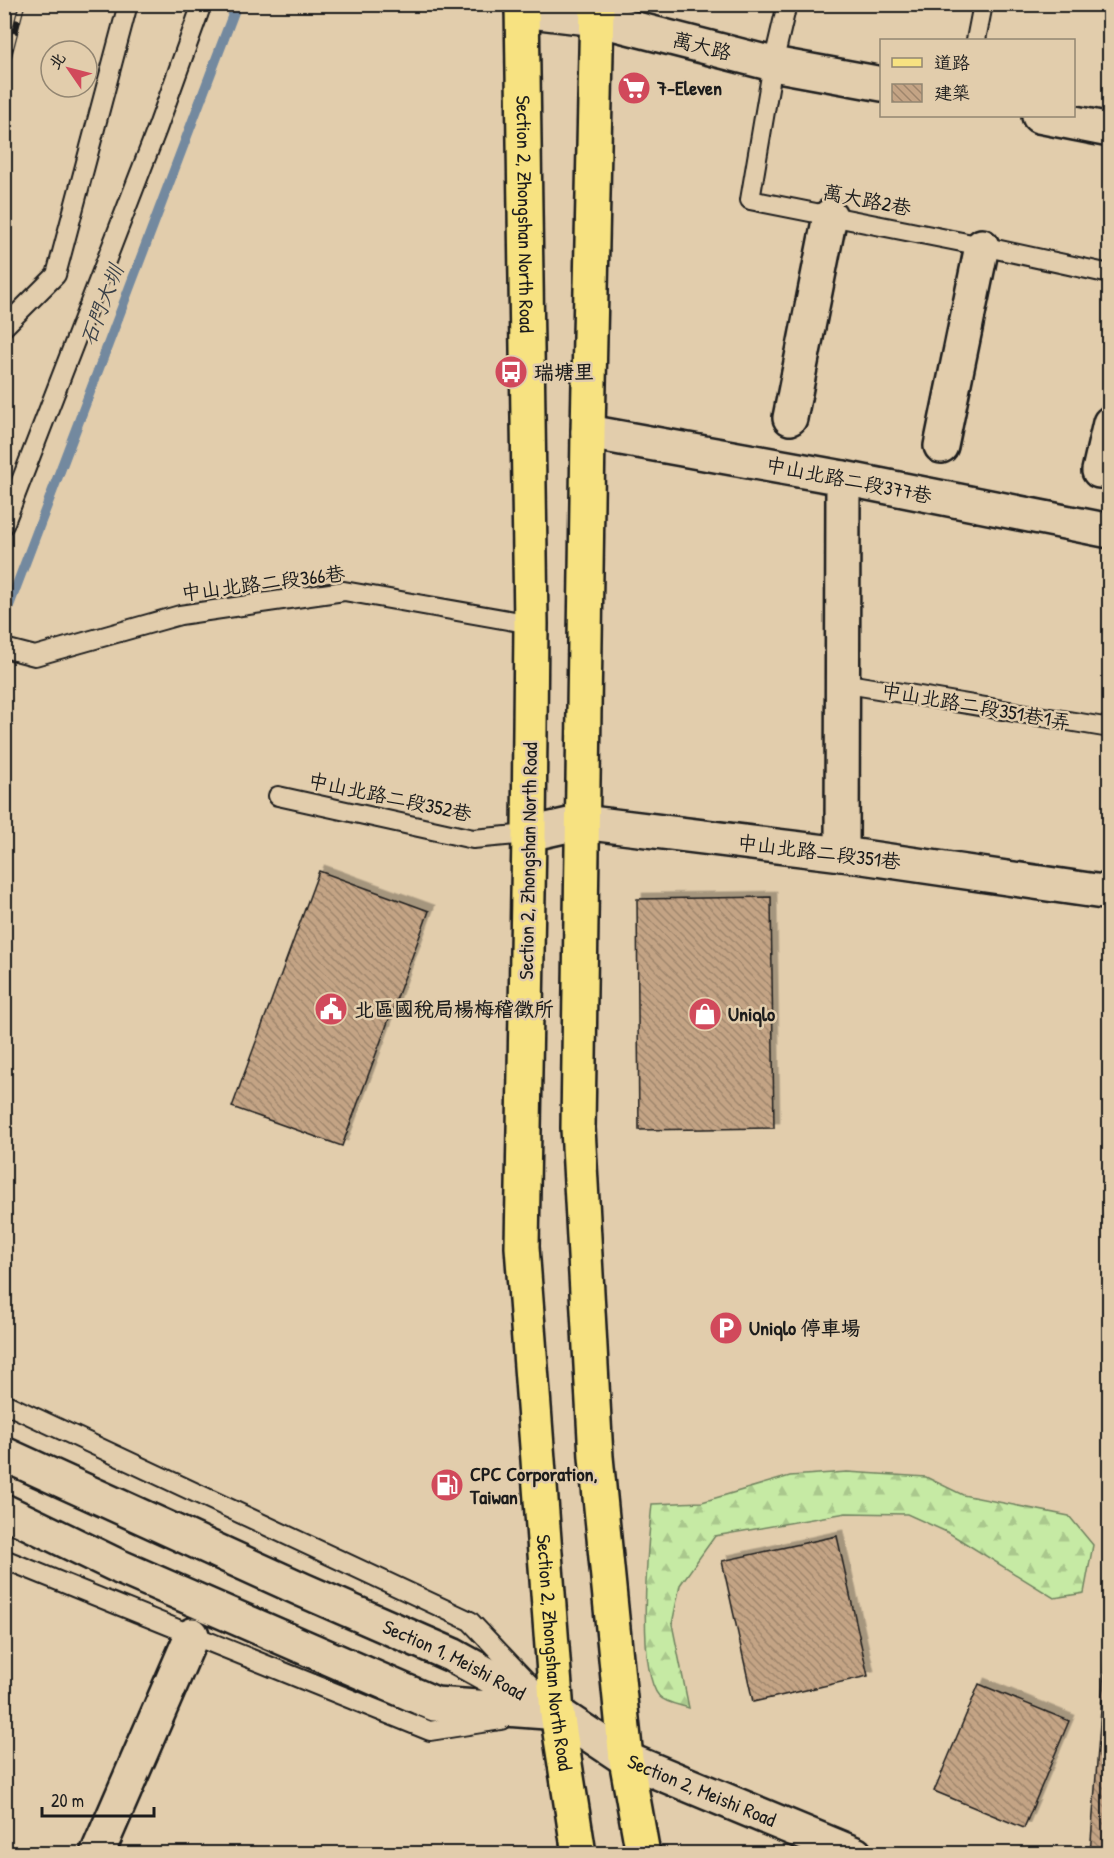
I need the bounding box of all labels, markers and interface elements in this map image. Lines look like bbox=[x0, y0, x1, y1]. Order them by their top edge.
street label: 萬大路 bbox=[670, 25, 735, 66]
north arrow bbox=[39, 39, 99, 99]
legend bbox=[880, 39, 1075, 117]
text: 北 bbox=[43, 48, 70, 73]
text: 道路 bbox=[934, 50, 970, 75]
supermarket icon: 7-Eleven bbox=[616, 70, 652, 106]
place label: 7-Eleven bbox=[656, 74, 722, 101]
text: 建築 bbox=[934, 80, 970, 105]
street label: Section 2, Zhongshan North Road bbox=[510, 95, 541, 333]
street label: 萬大路2巷 bbox=[821, 178, 915, 221]
water label: 石門大圳 bbox=[73, 259, 131, 349]
bus stop icon: 瑞塘里 bbox=[493, 354, 529, 390]
place label: 瑞塘里 bbox=[534, 358, 594, 385]
street label: 中山北路二段377巷 bbox=[764, 450, 935, 509]
street label: 中山北路二段366巷 bbox=[179, 559, 347, 606]
street label: 中山北路二段351巷1弄 bbox=[879, 676, 1073, 735]
street label: Section 2, Zhongshan North Road bbox=[512, 742, 543, 980]
street label: 中山北路二段352巷 bbox=[306, 766, 475, 827]
street label: 中山北路二段351巷 bbox=[736, 828, 903, 875]
public building icon: 北區國稅局楊梅稽徵所 bbox=[313, 991, 349, 1027]
place label: 北區國稅局楊梅稽徵所 bbox=[354, 995, 554, 1022]
shop icon: Uniqlo bbox=[687, 996, 723, 1032]
place label: Uniqlo bbox=[728, 1000, 775, 1028]
parking icon: Uniqlo 停車場 bbox=[708, 1310, 744, 1346]
place label: Uniqlo 停車場 bbox=[749, 1314, 861, 1342]
place label: CPC Corporation, Taiwan bbox=[469, 1460, 598, 1510]
fuel station icon: CPC Corporation, Taiwan bbox=[429, 1467, 465, 1503]
street label: Section 2, Zhongshan North Road bbox=[531, 1533, 580, 1773]
street label: Section 1, Meishi Road bbox=[379, 1613, 531, 1706]
street label: Section 2, Meishi Road bbox=[624, 1747, 781, 1833]
scale bar bbox=[42, 1780, 154, 1818]
text: 20 m bbox=[51, 1788, 84, 1813]

